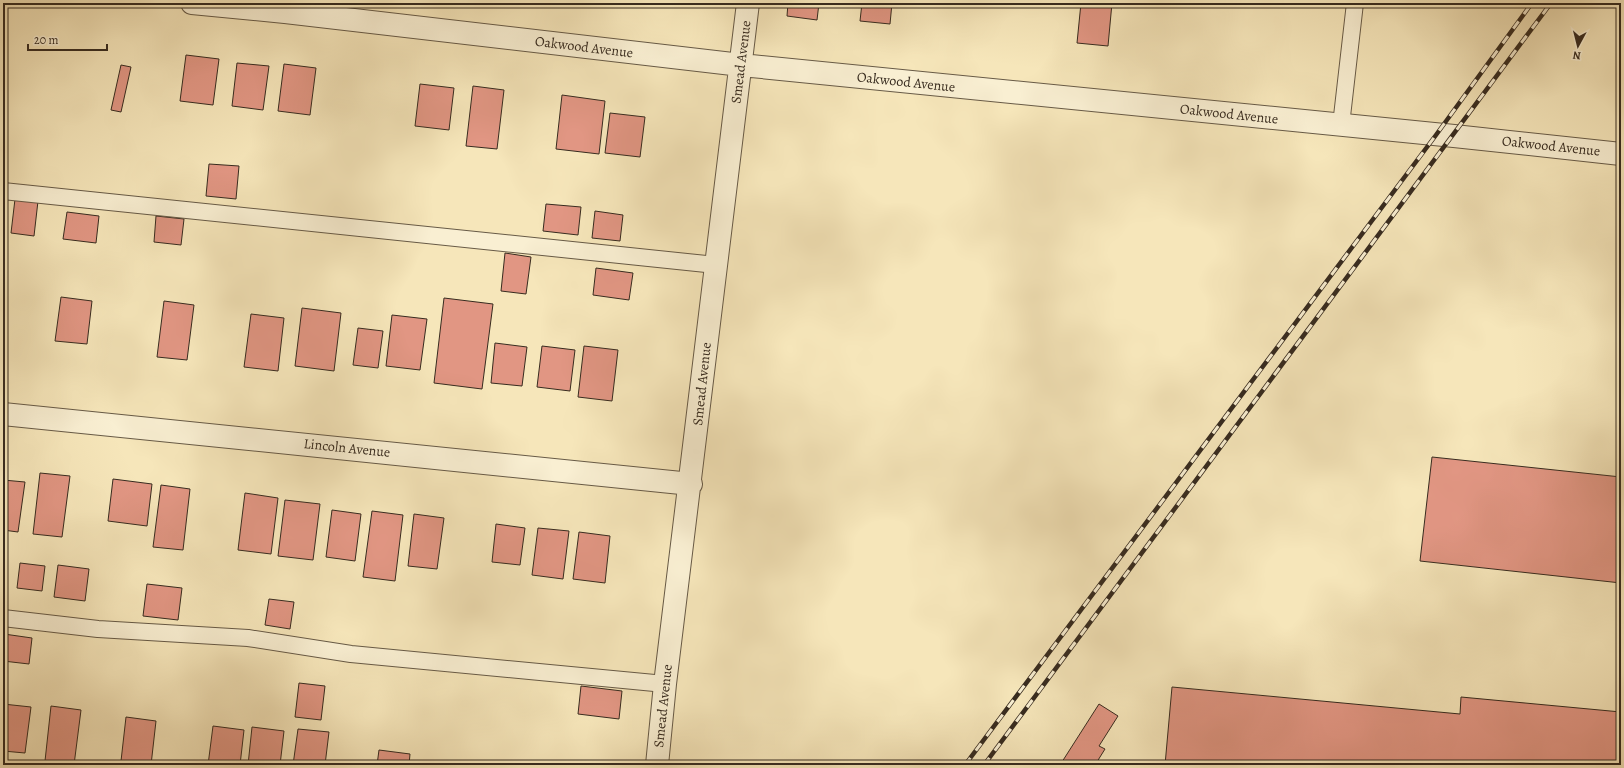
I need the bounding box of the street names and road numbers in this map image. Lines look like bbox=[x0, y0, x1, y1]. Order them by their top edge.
street label: Smead Avenue bbox=[726, 19, 756, 105]
street label: Oakwood Avenue bbox=[534, 32, 634, 62]
street label: Oakwood Avenue bbox=[856, 67, 956, 97]
street label: Oakwood Avenue bbox=[1179, 99, 1279, 129]
street label: Oakwood Avenue bbox=[1501, 131, 1601, 161]
street label: Smead Avenue bbox=[688, 341, 716, 427]
street label: Lincoln Avenue bbox=[303, 434, 391, 462]
street label: Smead Avenue bbox=[649, 663, 677, 749]

